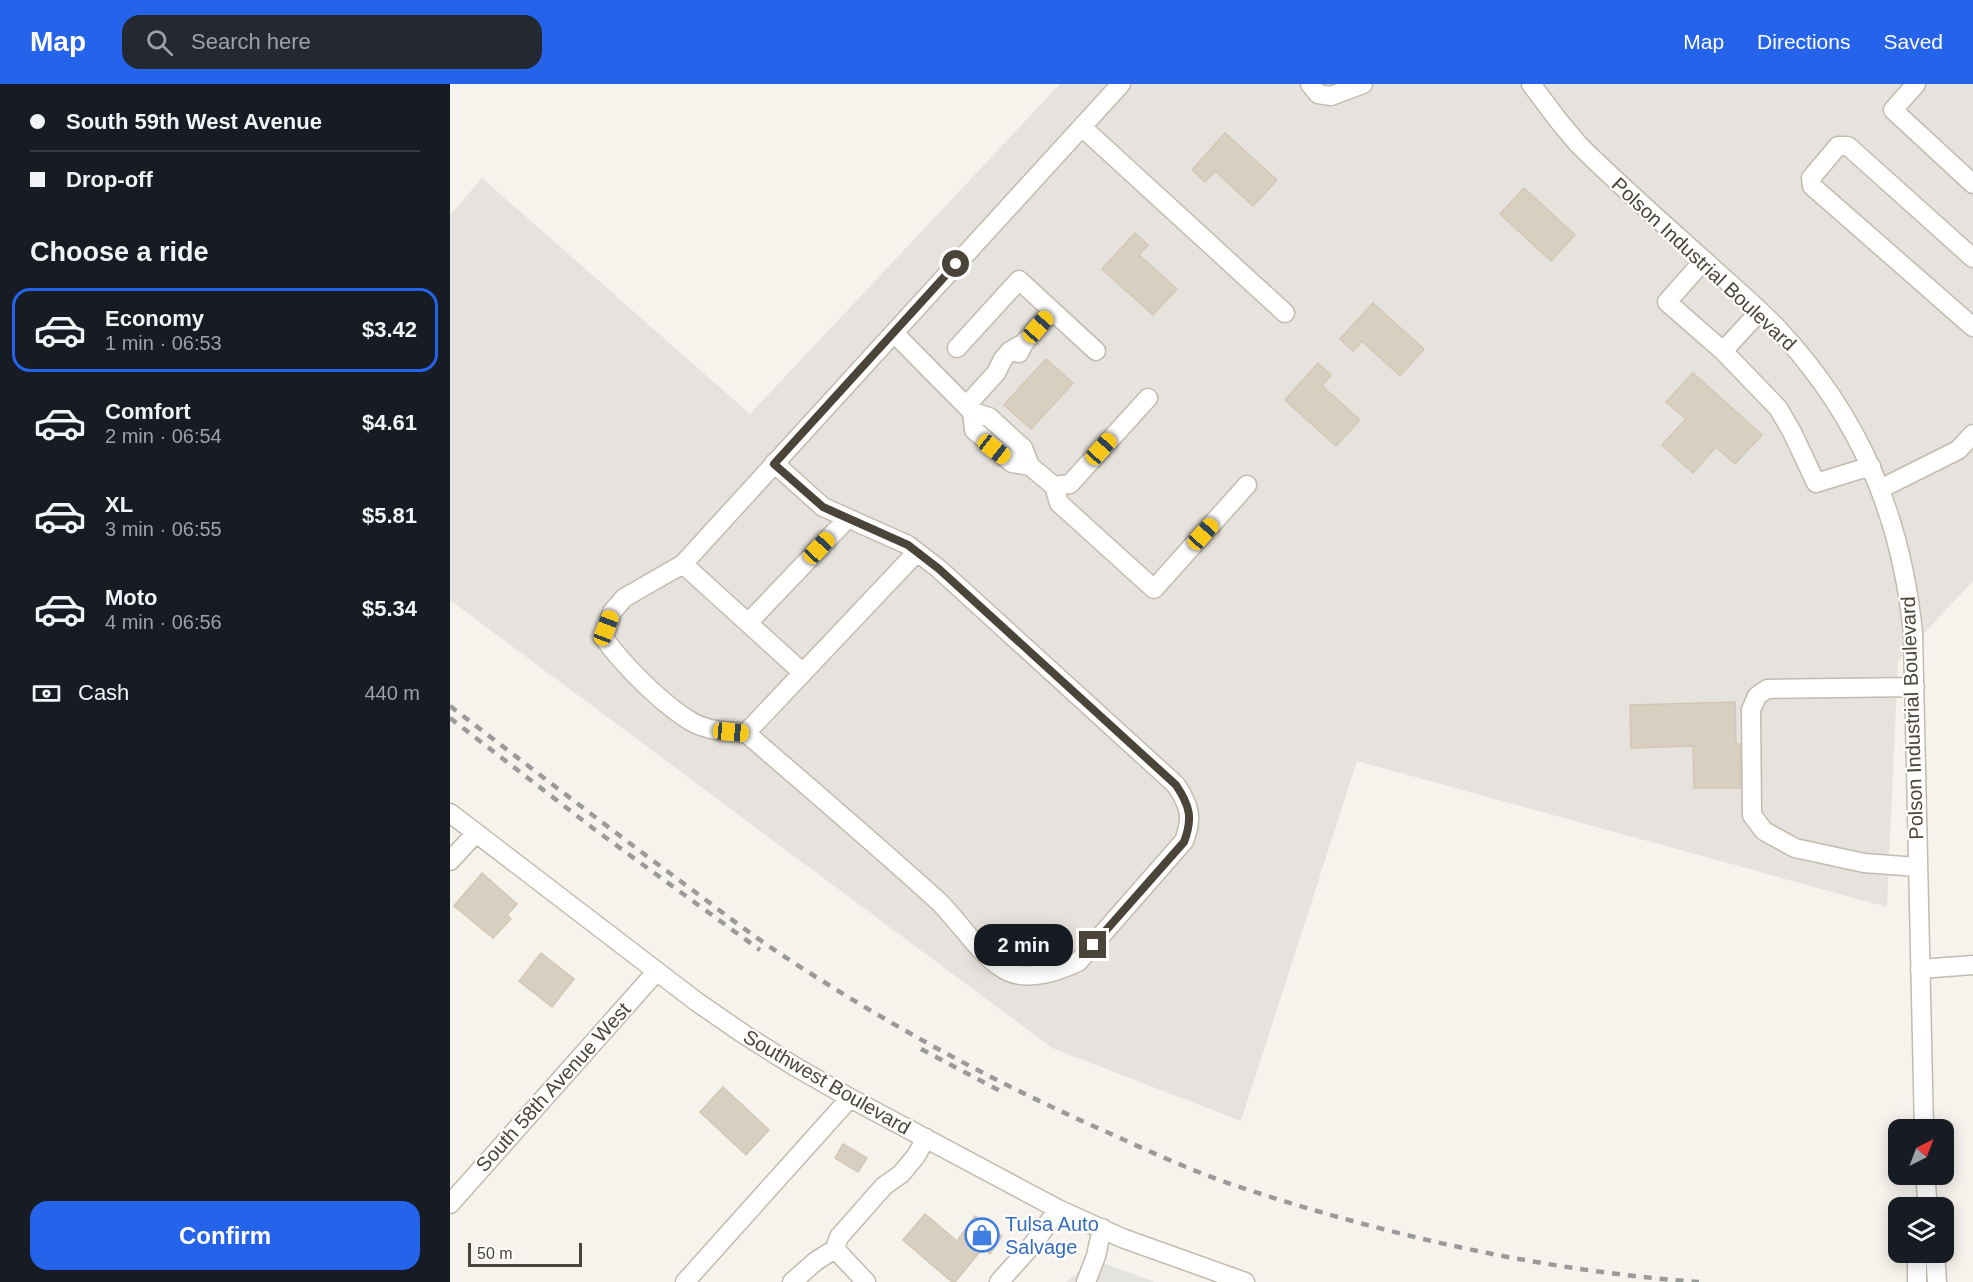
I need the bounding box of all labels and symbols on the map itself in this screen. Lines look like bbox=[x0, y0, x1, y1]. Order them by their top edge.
street label: Polson Industrial Boulevard bbox=[1607, 173, 1801, 355]
route start bbox=[942, 250, 969, 277]
car bbox=[1019, 308, 1057, 346]
car bbox=[1082, 430, 1120, 468]
car bbox=[974, 431, 1014, 467]
car bbox=[1184, 515, 1222, 553]
car bbox=[800, 529, 838, 567]
street label: Polson Industrial Boulevard bbox=[1897, 596, 1927, 840]
car bbox=[591, 608, 621, 648]
car bbox=[712, 721, 750, 743]
callout: 2 min bbox=[973, 924, 1072, 966]
route end bbox=[1079, 931, 1106, 958]
street label: South 58th Avenue West bbox=[471, 998, 635, 1176]
street label: Southwest Boulevard bbox=[740, 1025, 914, 1139]
north arrow bbox=[1888, 1119, 1954, 1185]
place label: Tulsa Auto Salvage bbox=[1005, 1213, 1099, 1258]
shop icon: Tulsa Auto Salvage bbox=[964, 1217, 1000, 1253]
scale bar bbox=[468, 1240, 582, 1268]

